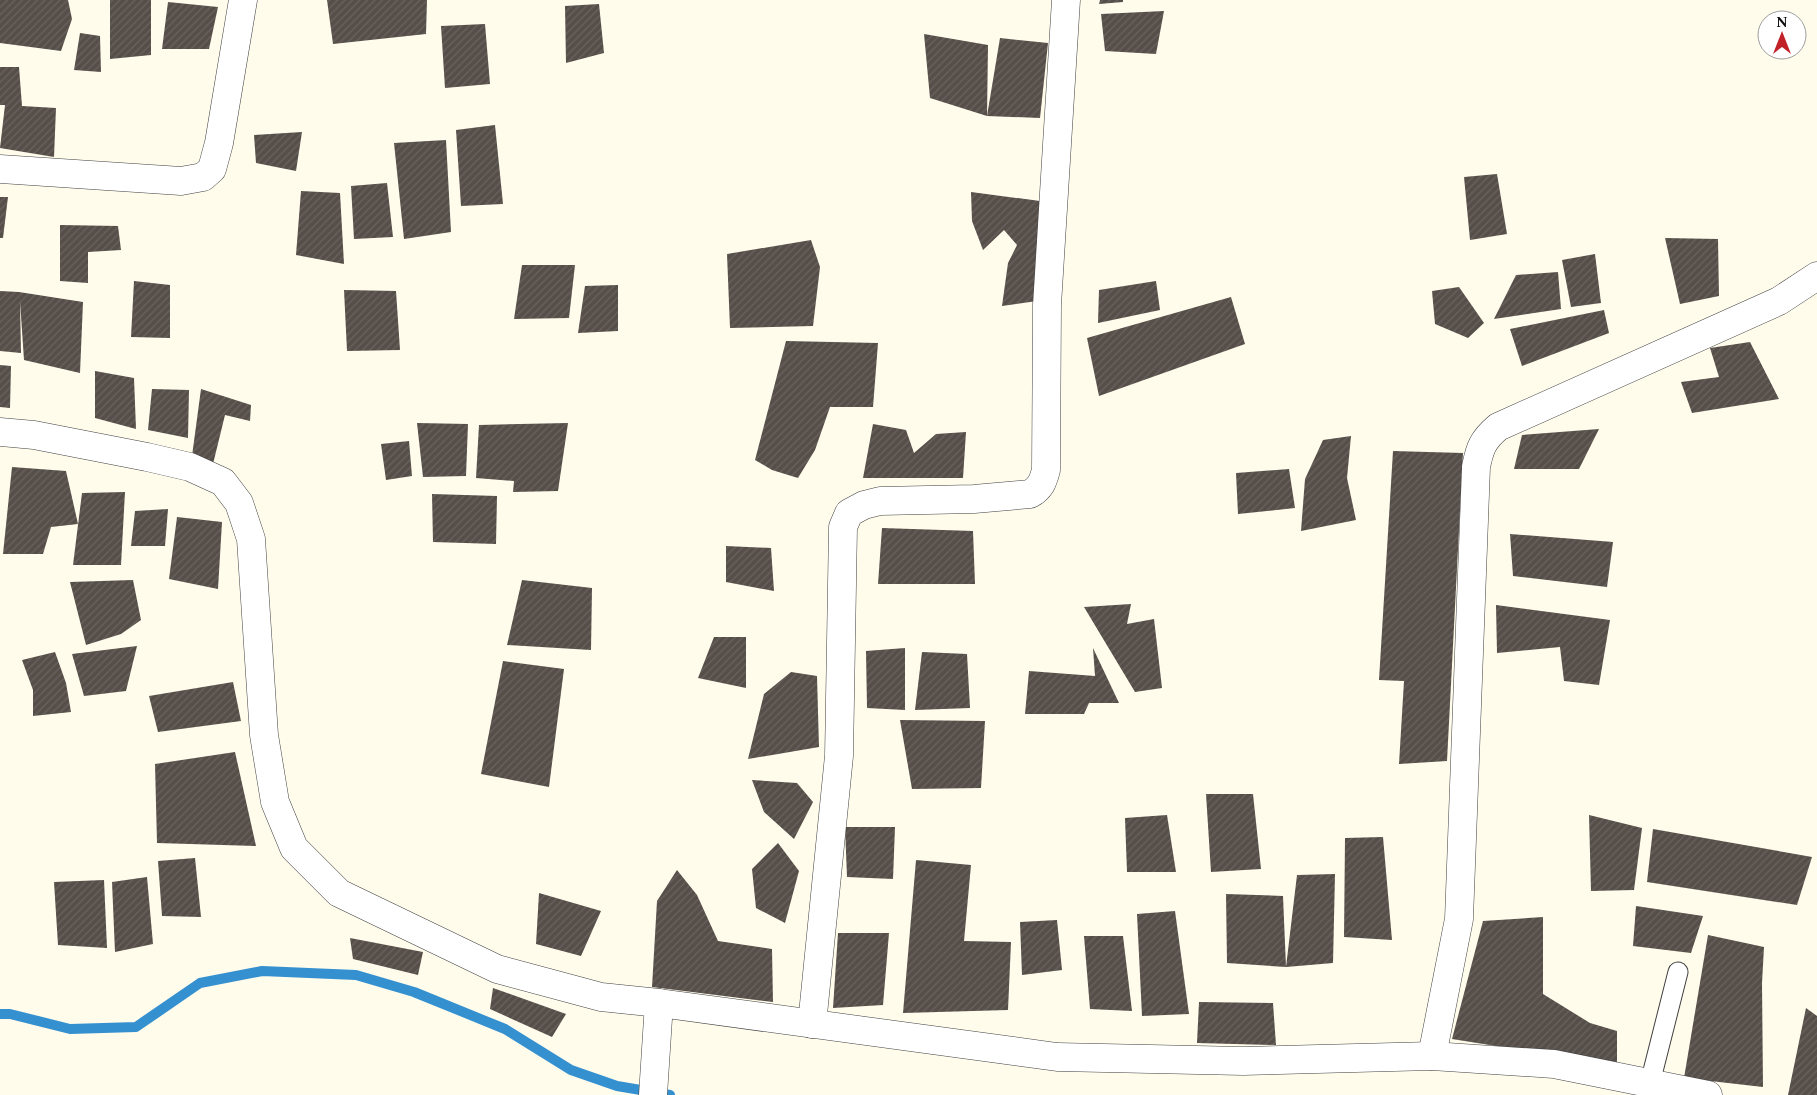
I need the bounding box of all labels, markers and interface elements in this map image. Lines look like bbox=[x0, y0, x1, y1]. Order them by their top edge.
north arrow bbox=[1757, 10, 1807, 60]
text: N bbox=[1776, 12, 1788, 33]

